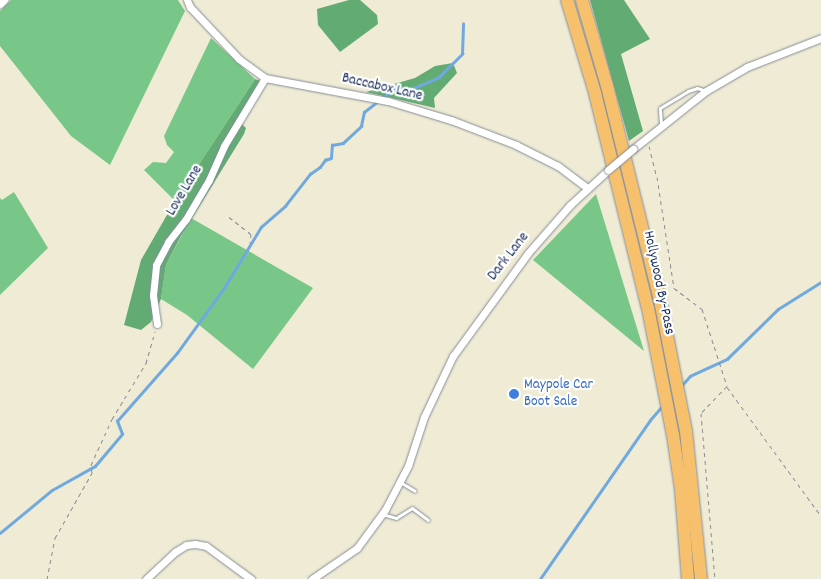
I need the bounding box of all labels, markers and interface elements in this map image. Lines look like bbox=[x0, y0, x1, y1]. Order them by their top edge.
street label: Baccabox Lane bbox=[340, 70, 424, 106]
street label: Love Lane bbox=[163, 162, 207, 220]
street label: Dark Lane bbox=[484, 229, 534, 285]
street label: Hollywood By-Pass bbox=[638, 229, 678, 337]
place label: Maypole Car Boot Sale bbox=[524, 376, 593, 411]
marker: Maypole Car Boot Sale bbox=[508, 388, 520, 400]

